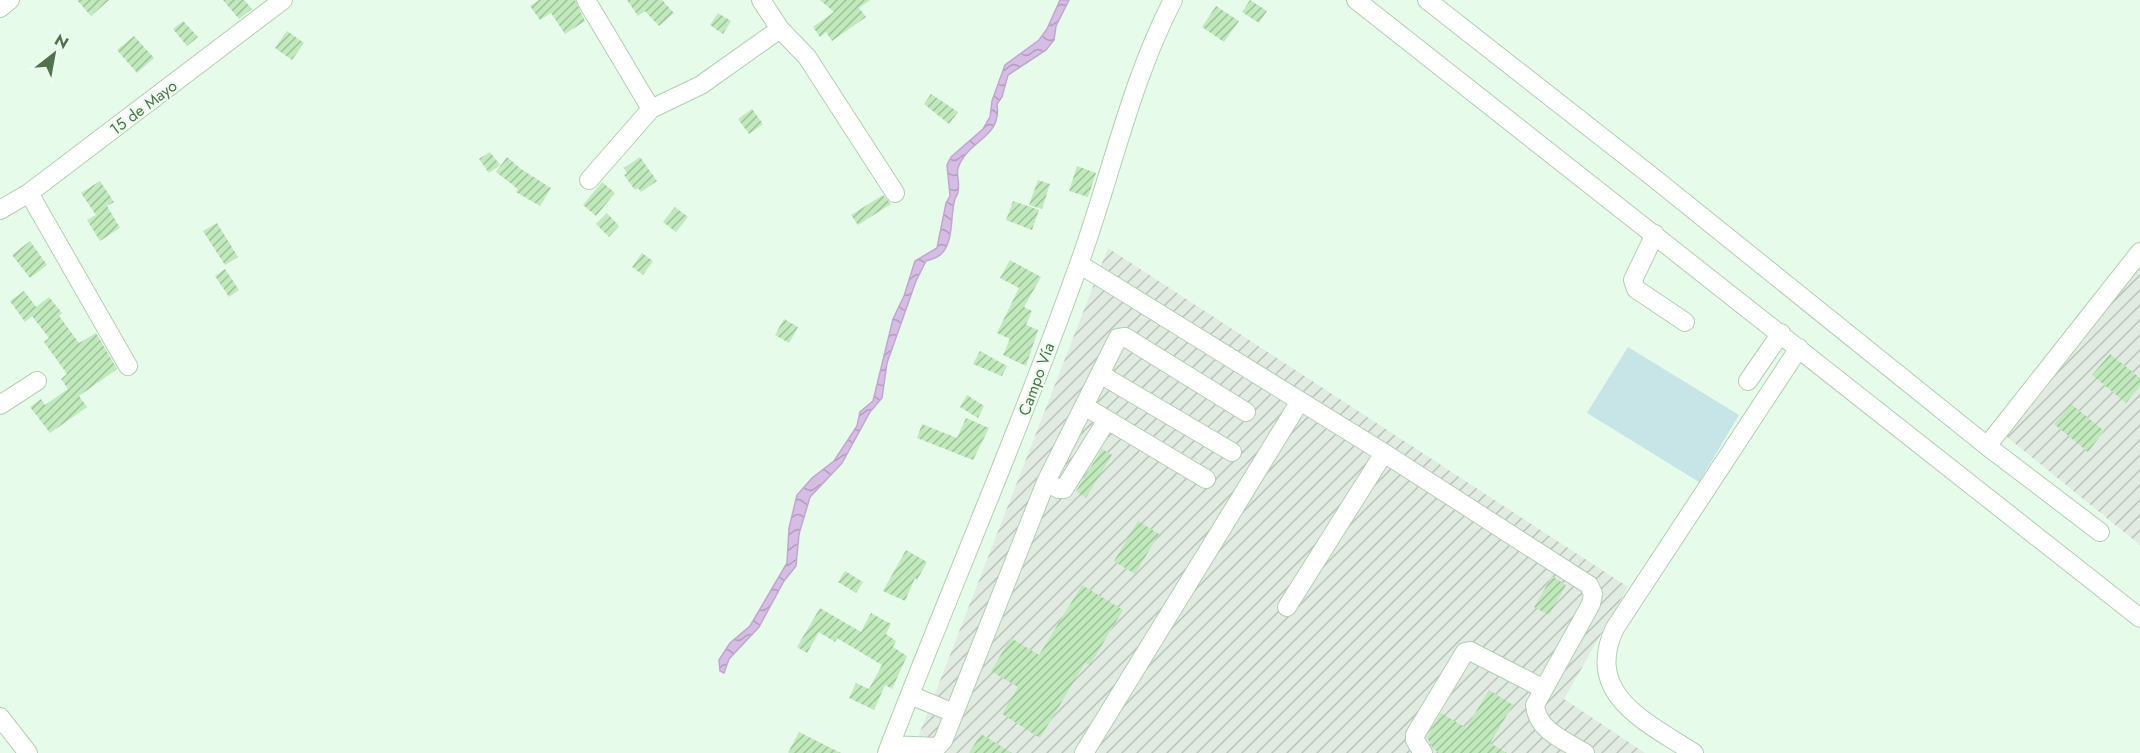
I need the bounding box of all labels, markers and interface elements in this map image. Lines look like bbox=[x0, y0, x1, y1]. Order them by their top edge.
north arrow bbox=[24, 24, 84, 84]
text: N bbox=[50, 28, 73, 55]
street label: 15 de Mayo bbox=[105, 74, 182, 140]
street label: Campo Vía bbox=[1013, 339, 1060, 419]

